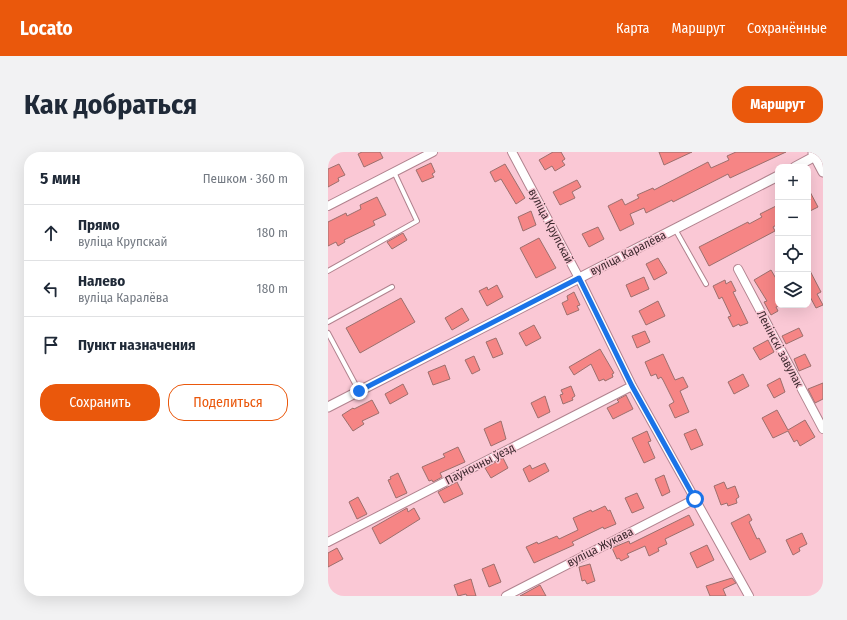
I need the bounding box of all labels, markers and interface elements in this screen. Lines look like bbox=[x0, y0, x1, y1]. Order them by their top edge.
text: Locato bbox=[20, 17, 73, 40]
text: Карта bbox=[616, 20, 649, 37]
text: Маршрут bbox=[671, 20, 725, 37]
text: Сохранённые bbox=[747, 20, 827, 37]
button: Маршрут bbox=[732, 86, 823, 123]
text: Как добраться bbox=[24, 88, 197, 121]
map controls bbox=[775, 164, 811, 308]
button: + bbox=[775, 164, 811, 200]
text: 5 мин bbox=[40, 168, 80, 189]
text: Пешком · 360 m bbox=[203, 171, 288, 186]
street label: вуліца Крупскай bbox=[525, 186, 577, 266]
button: − bbox=[775, 200, 811, 236]
text: Прямо bbox=[78, 216, 120, 234]
icon: ahead bbox=[40, 222, 62, 244]
text: 180 m bbox=[257, 225, 288, 240]
street label: вуліца Каралёва bbox=[588, 228, 669, 278]
text: вуліца Крупскай bbox=[78, 234, 168, 249]
button: locate bbox=[775, 236, 811, 272]
text: Налево bbox=[78, 272, 125, 290]
button: layers bbox=[775, 272, 811, 308]
icon: left bbox=[40, 278, 62, 300]
text: 180 m bbox=[257, 281, 288, 296]
text: вуліца Каралёва bbox=[78, 290, 169, 305]
street label: Ленінскі завулак bbox=[754, 308, 806, 390]
icon: arrive bbox=[40, 334, 62, 356]
text: Пункт назначения bbox=[78, 336, 196, 354]
route end bbox=[350, 382, 368, 400]
button: Сохранить bbox=[40, 384, 160, 421]
button: Поделиться bbox=[168, 384, 288, 421]
street label: Паўночны ўезд bbox=[443, 440, 517, 488]
route start bbox=[686, 490, 704, 508]
street label: вуліца Жукава bbox=[564, 524, 636, 570]

